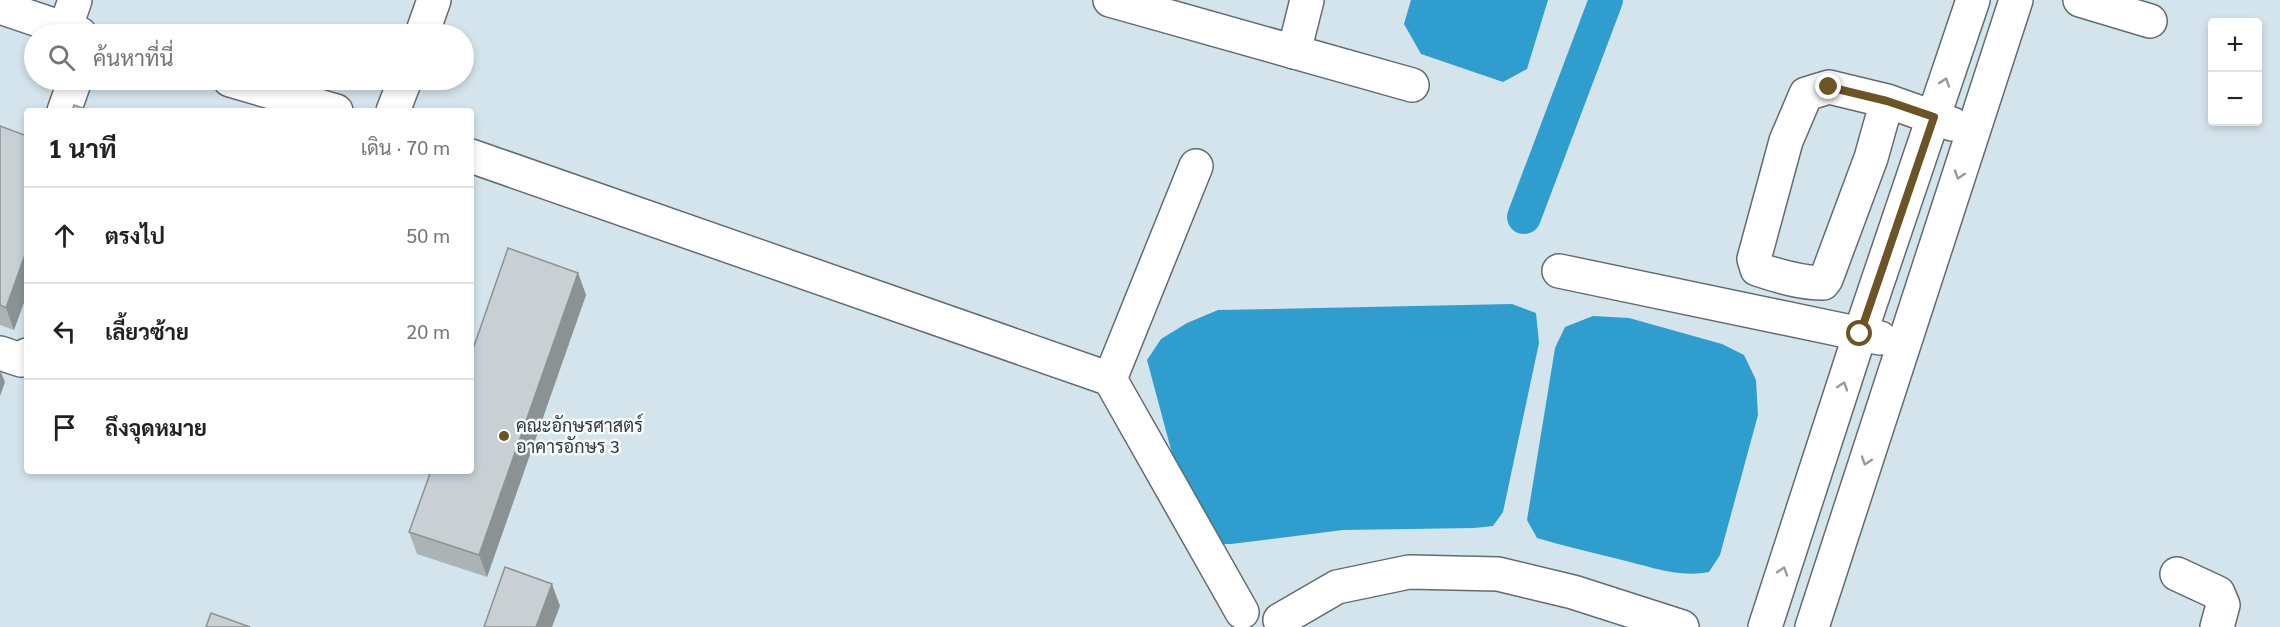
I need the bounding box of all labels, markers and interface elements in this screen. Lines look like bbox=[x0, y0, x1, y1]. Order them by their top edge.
map controls bbox=[2208, 18, 2262, 126]
button: + bbox=[2208, 18, 2262, 72]
search box bbox=[24, 24, 474, 90]
icon: search bbox=[45, 41, 78, 74]
text: ค้นหาที่นี่ bbox=[93, 43, 173, 71]
button: − bbox=[2208, 72, 2262, 126]
route end bbox=[1815, 73, 1841, 99]
one-way arrow bbox=[1938, 77, 1951, 88]
text: 1 นาที bbox=[48, 130, 117, 164]
text: เดิน · 70 m bbox=[361, 134, 450, 160]
one-way arrow bbox=[1954, 170, 1966, 180]
icon: ahead bbox=[48, 219, 81, 252]
text: ตรงไป bbox=[105, 221, 165, 249]
text: 50 m bbox=[406, 222, 450, 248]
icon: left bbox=[48, 315, 81, 348]
text: เลี้ยวซ้าย bbox=[105, 317, 189, 345]
text: 20 m bbox=[406, 318, 450, 344]
route start bbox=[1846, 320, 1872, 346]
one-way arrow bbox=[1836, 381, 1849, 392]
icon: arrive bbox=[48, 411, 81, 444]
text: ถึงจุดหมาย bbox=[105, 413, 207, 441]
place label: คณะอักษรศาสตร์ อาคารอักษร 3 bbox=[516, 413, 643, 457]
marker: คณะอักษรศาสตร์ อาคารอักษร 3 bbox=[497, 429, 511, 443]
one-way arrow bbox=[1861, 455, 1873, 466]
one-way arrow bbox=[1776, 566, 1788, 577]

